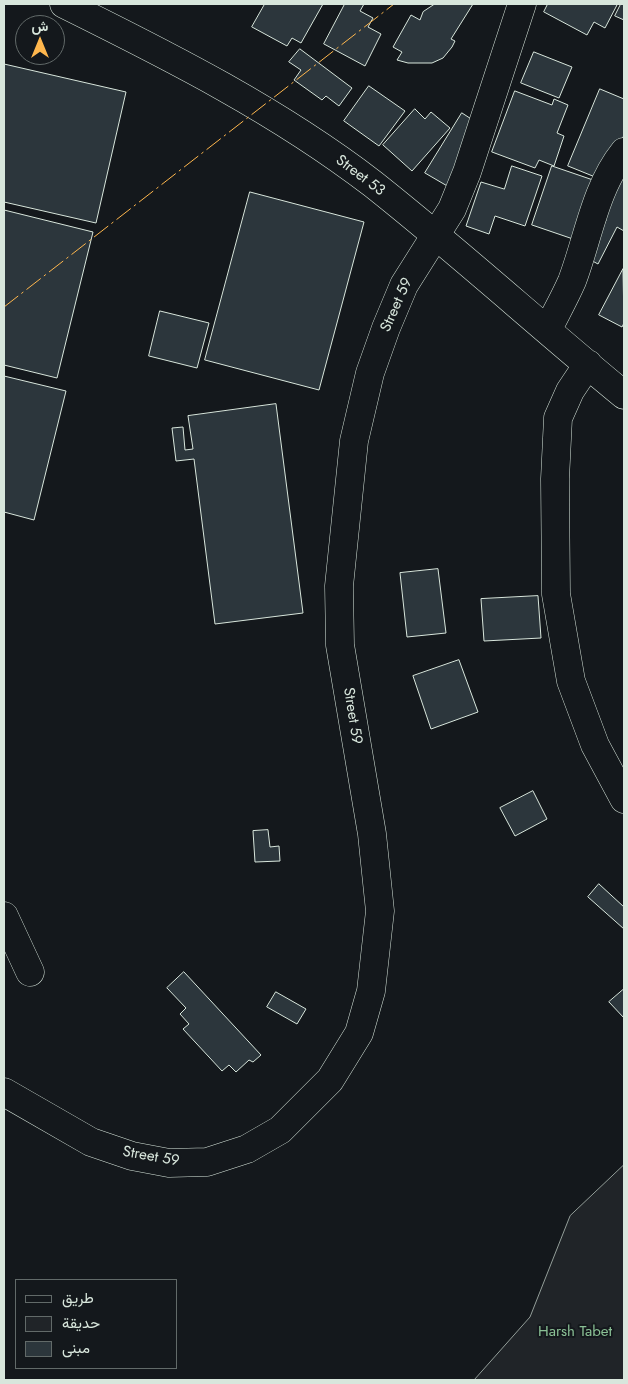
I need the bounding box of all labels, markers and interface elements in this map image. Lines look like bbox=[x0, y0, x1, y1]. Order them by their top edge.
north arrow bbox=[15, 15, 65, 65]
text: ش bbox=[32, 16, 48, 36]
street label: Street 53 bbox=[332, 152, 388, 200]
street label: Street 59 bbox=[377, 275, 417, 335]
street label: Street 59 bbox=[339, 686, 365, 746]
street label: Street 59 bbox=[121, 1143, 181, 1171]
legend bbox=[15, 1279, 178, 1369]
text: طريق bbox=[62, 1287, 94, 1309]
text: حديقة bbox=[62, 1312, 100, 1334]
park label: Harsh Tabet bbox=[538, 1323, 612, 1341]
text: مبنى bbox=[62, 1337, 90, 1359]

